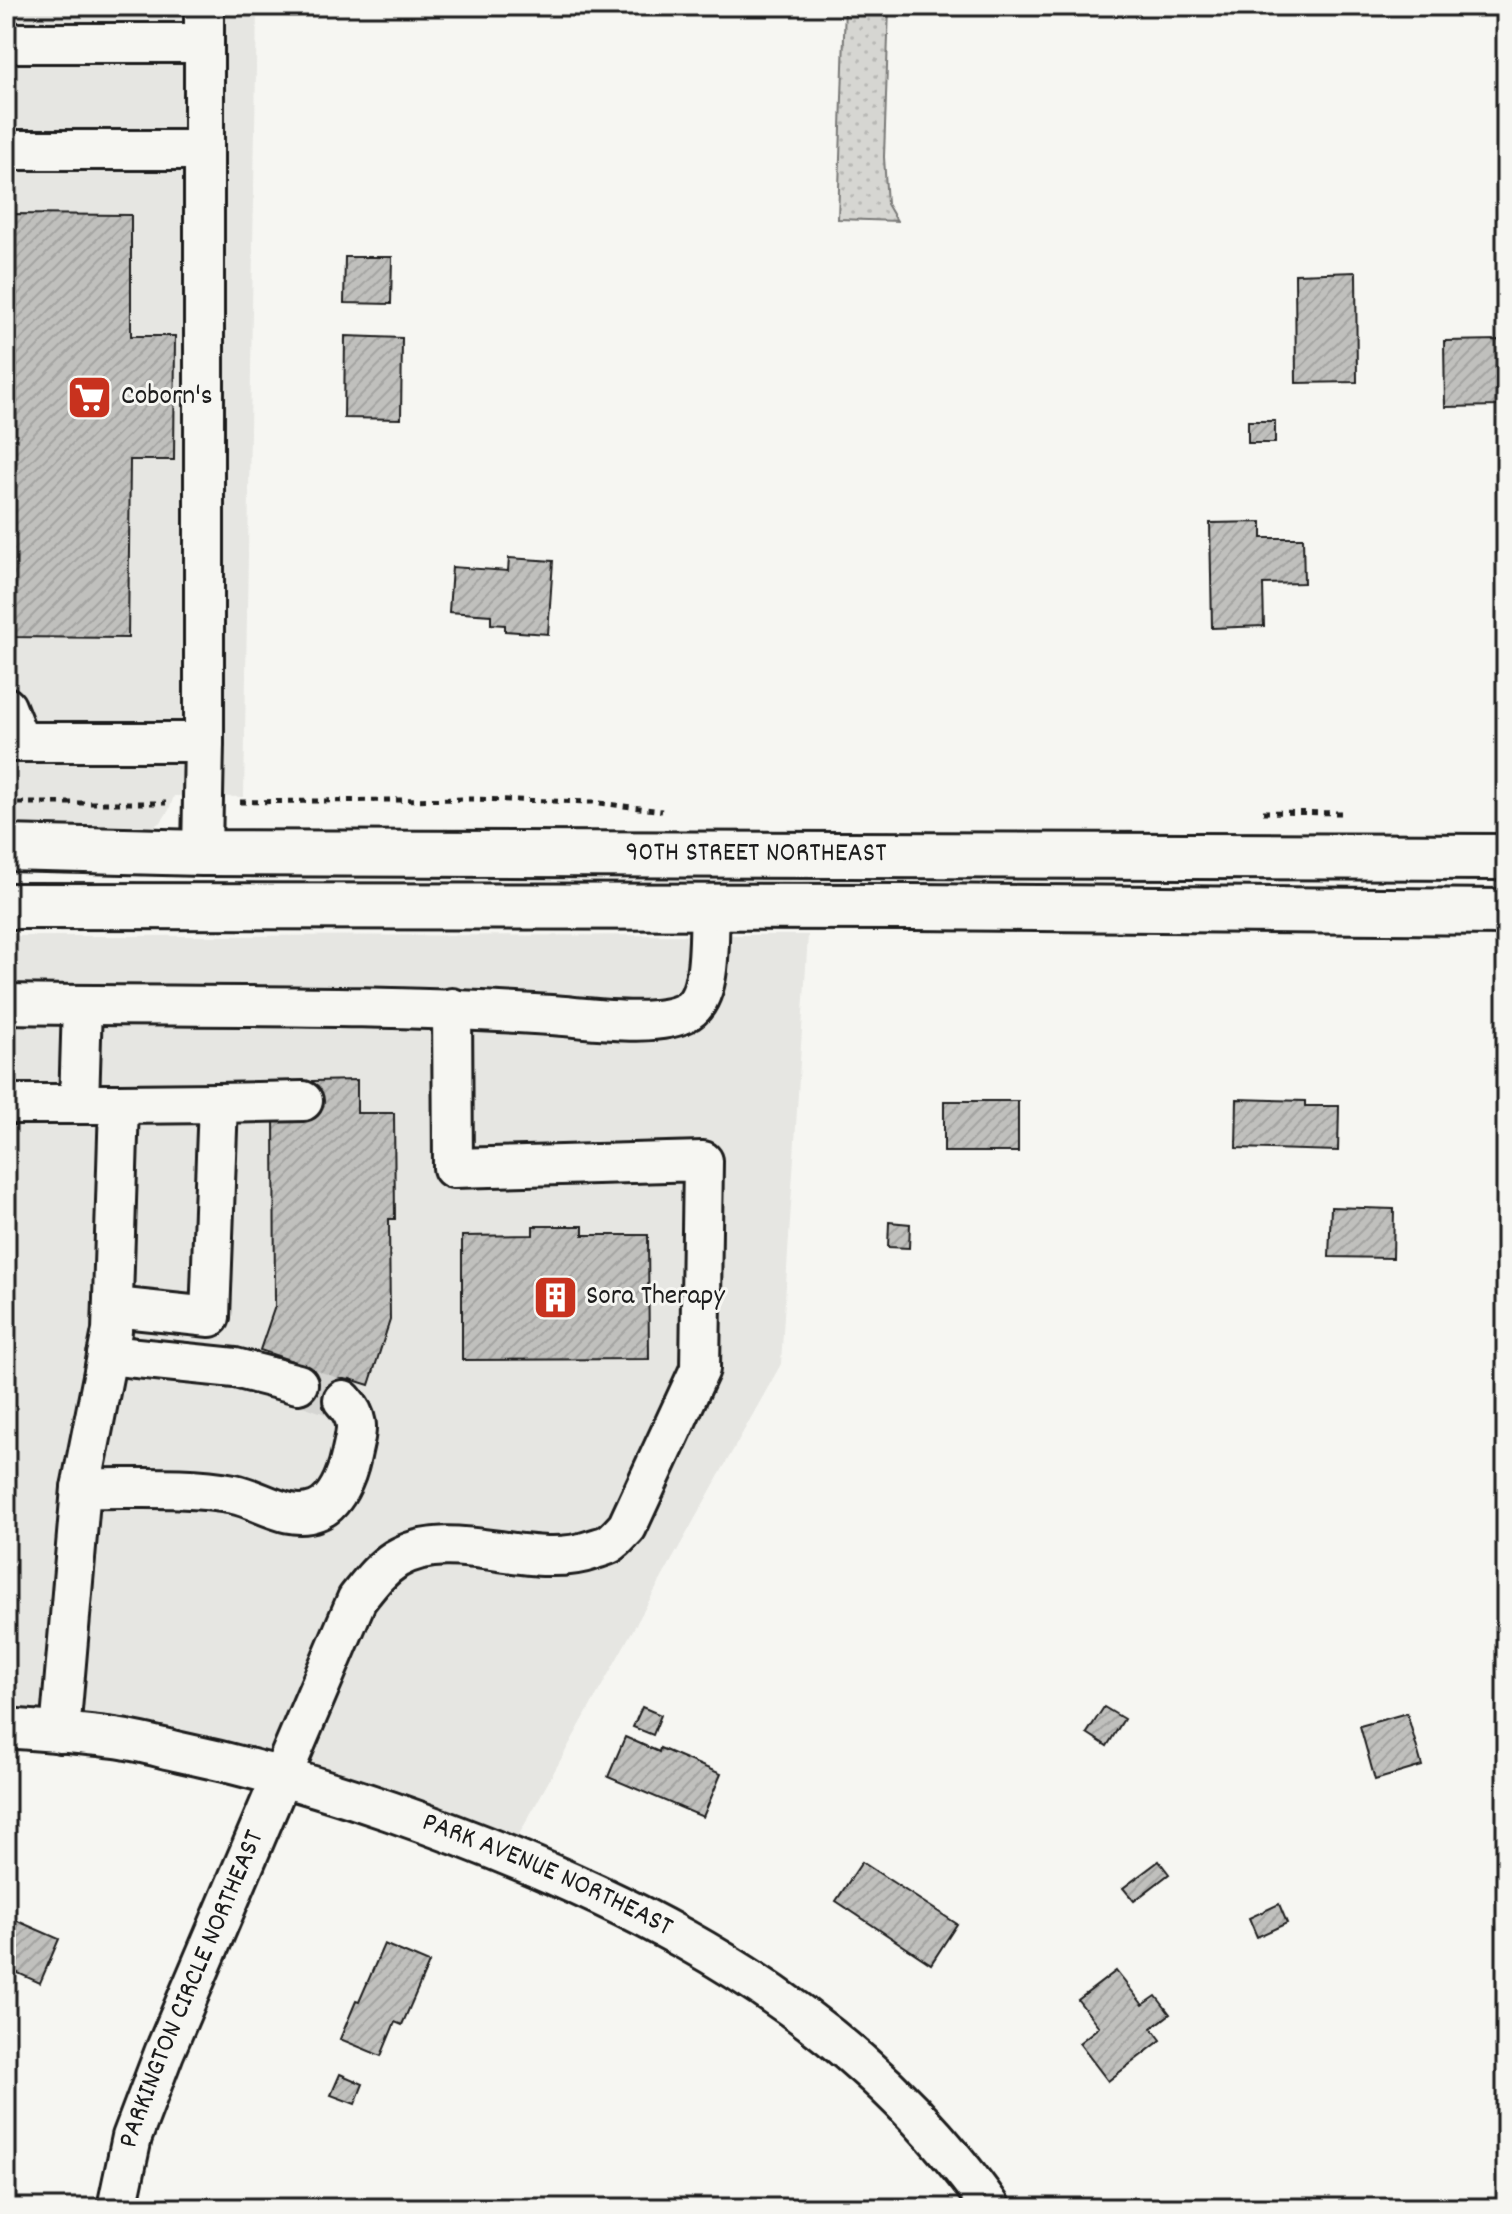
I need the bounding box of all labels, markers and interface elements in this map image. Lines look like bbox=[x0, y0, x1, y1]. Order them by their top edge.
supermarket icon: Coborn's bbox=[66, 374, 114, 422]
place label: Coborn's bbox=[121, 378, 213, 418]
street label: 90TH STREET NORTHEAST bbox=[625, 834, 887, 875]
building icon: Sora Therapy bbox=[531, 1274, 579, 1322]
place label: Sora Therapy bbox=[586, 1278, 726, 1318]
street label: PARK AVENUE NORTHEAST bbox=[416, 1804, 679, 1949]
street label: PARKINGTON CIRCLE NORTHEAST bbox=[110, 1825, 276, 2152]

